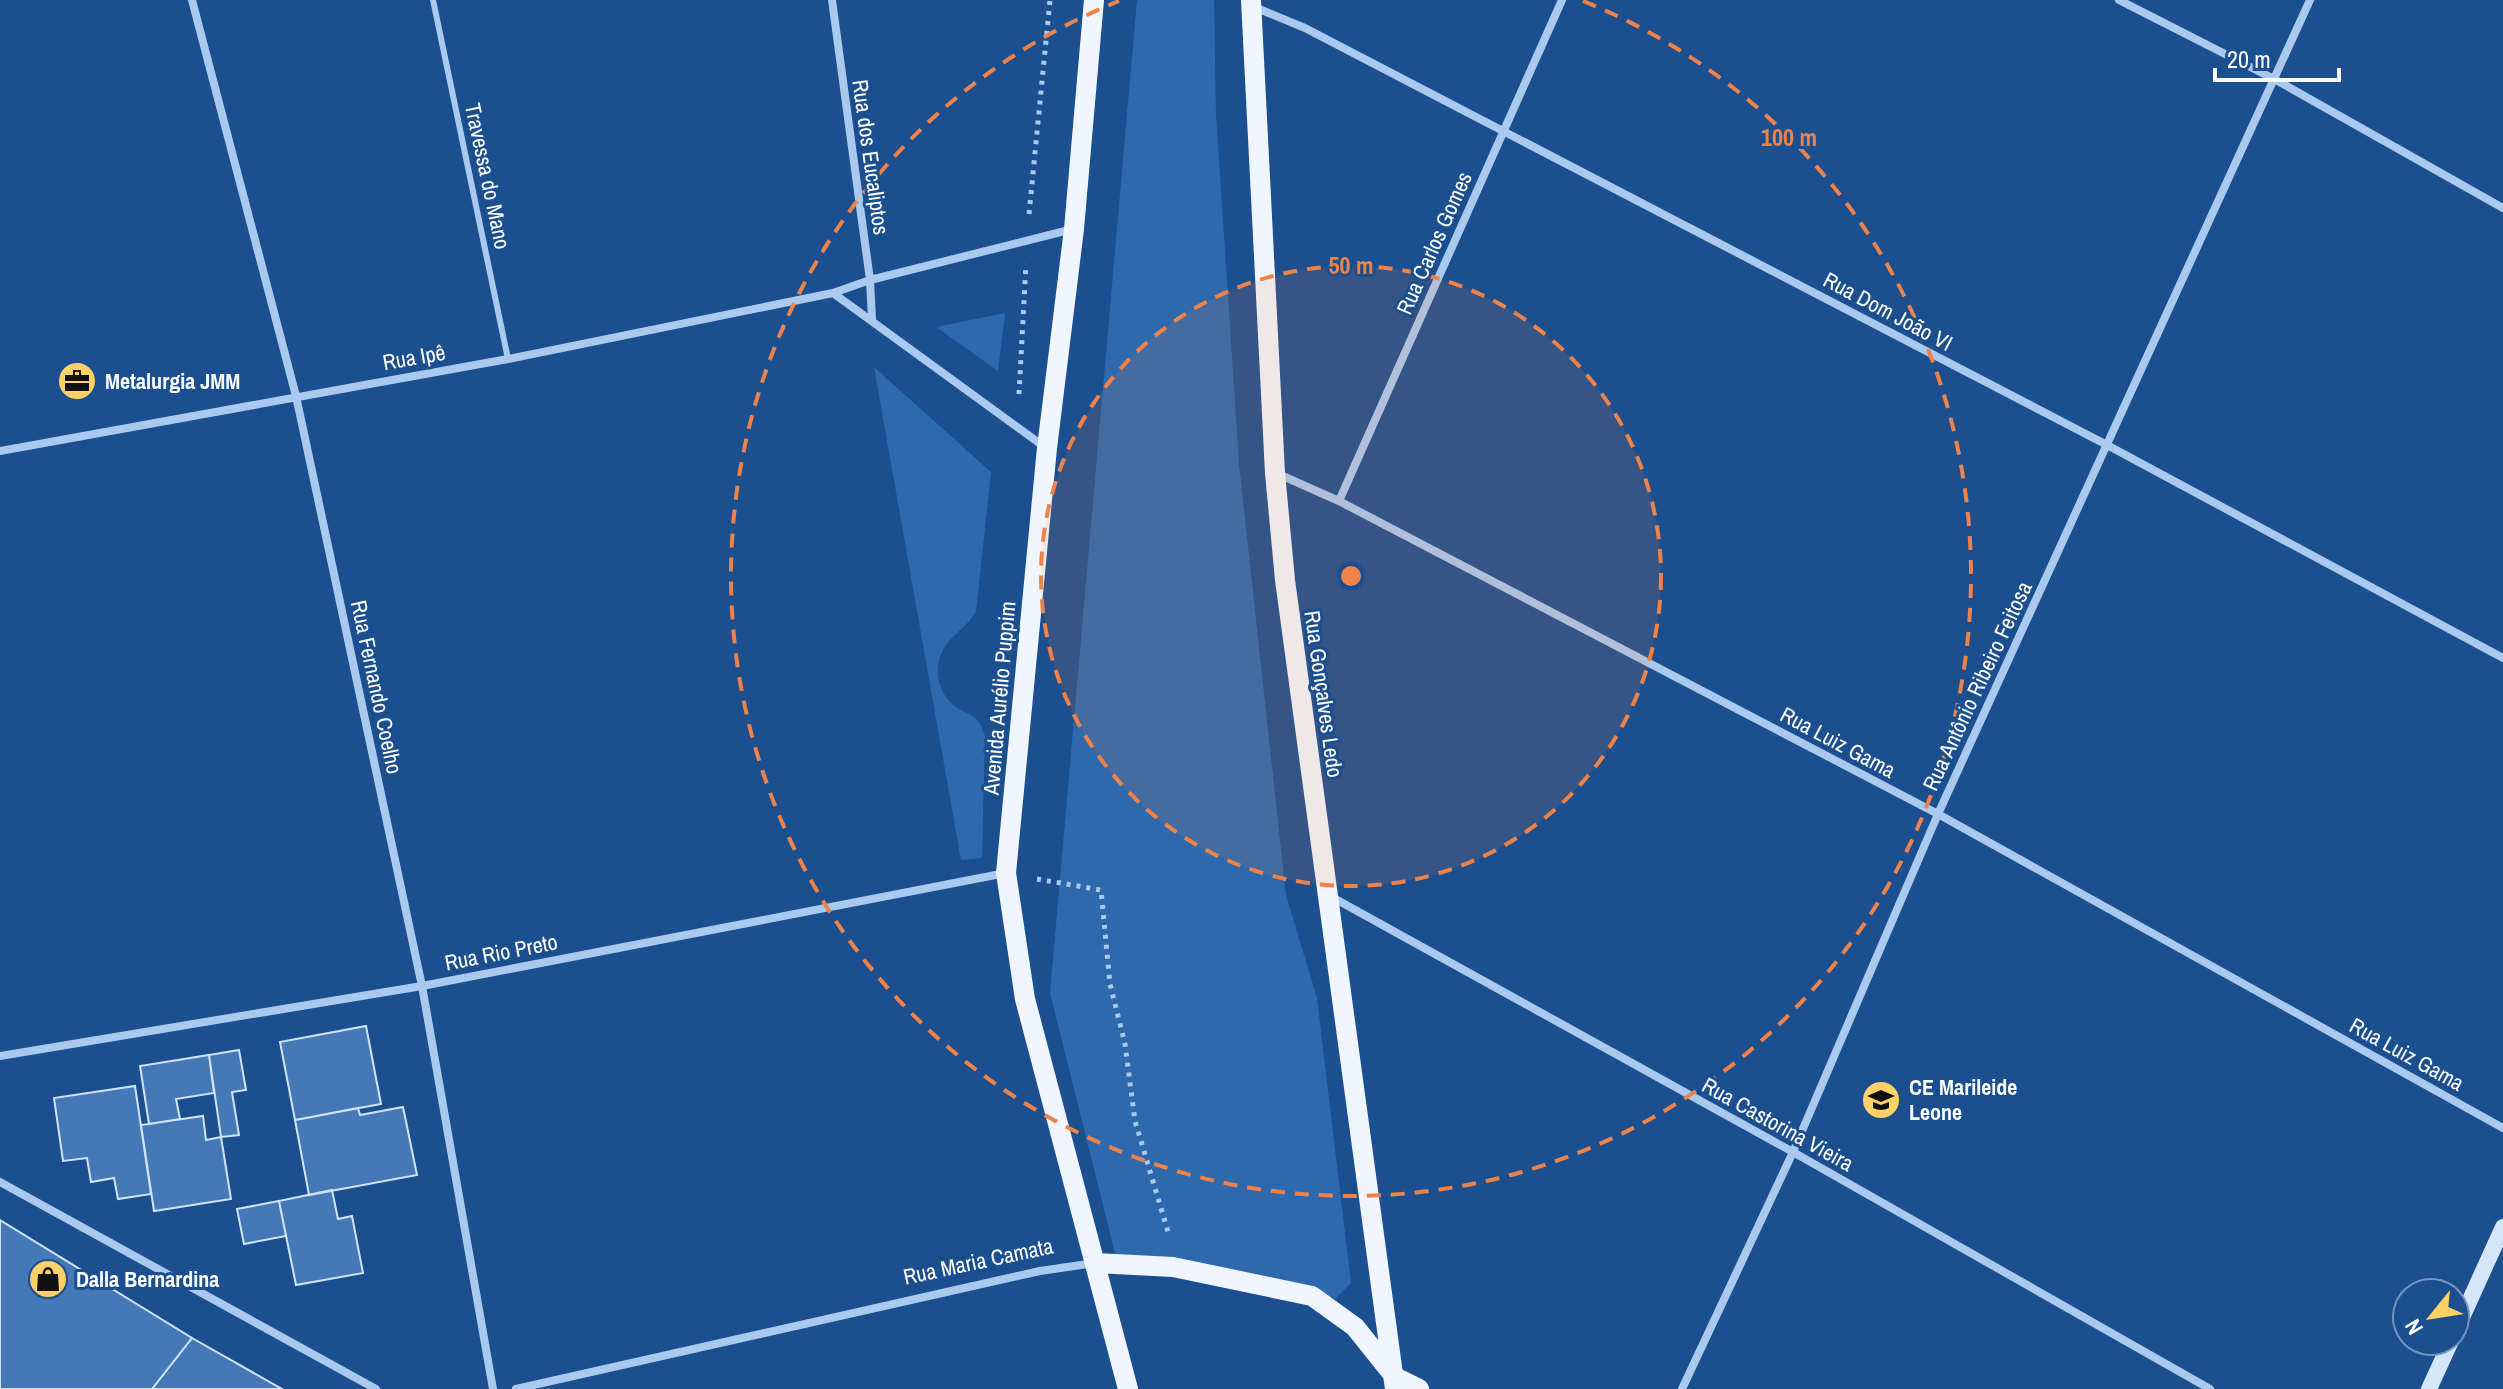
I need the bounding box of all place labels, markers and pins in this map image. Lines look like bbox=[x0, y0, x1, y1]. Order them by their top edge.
office icon: Metalurgia JMM bbox=[56, 360, 98, 402]
place label: Metalurgia JMM bbox=[105, 366, 240, 396]
centre of rings bbox=[1337, 562, 1365, 590]
place label: CE Marileide Leone bbox=[1909, 1072, 2017, 1127]
school or university icon: CE Marileide Leone bbox=[1860, 1079, 1902, 1121]
shop icon: Dalla Bernardina bbox=[27, 1258, 69, 1300]
place label: Dalla Bernardina bbox=[76, 1264, 219, 1294]

